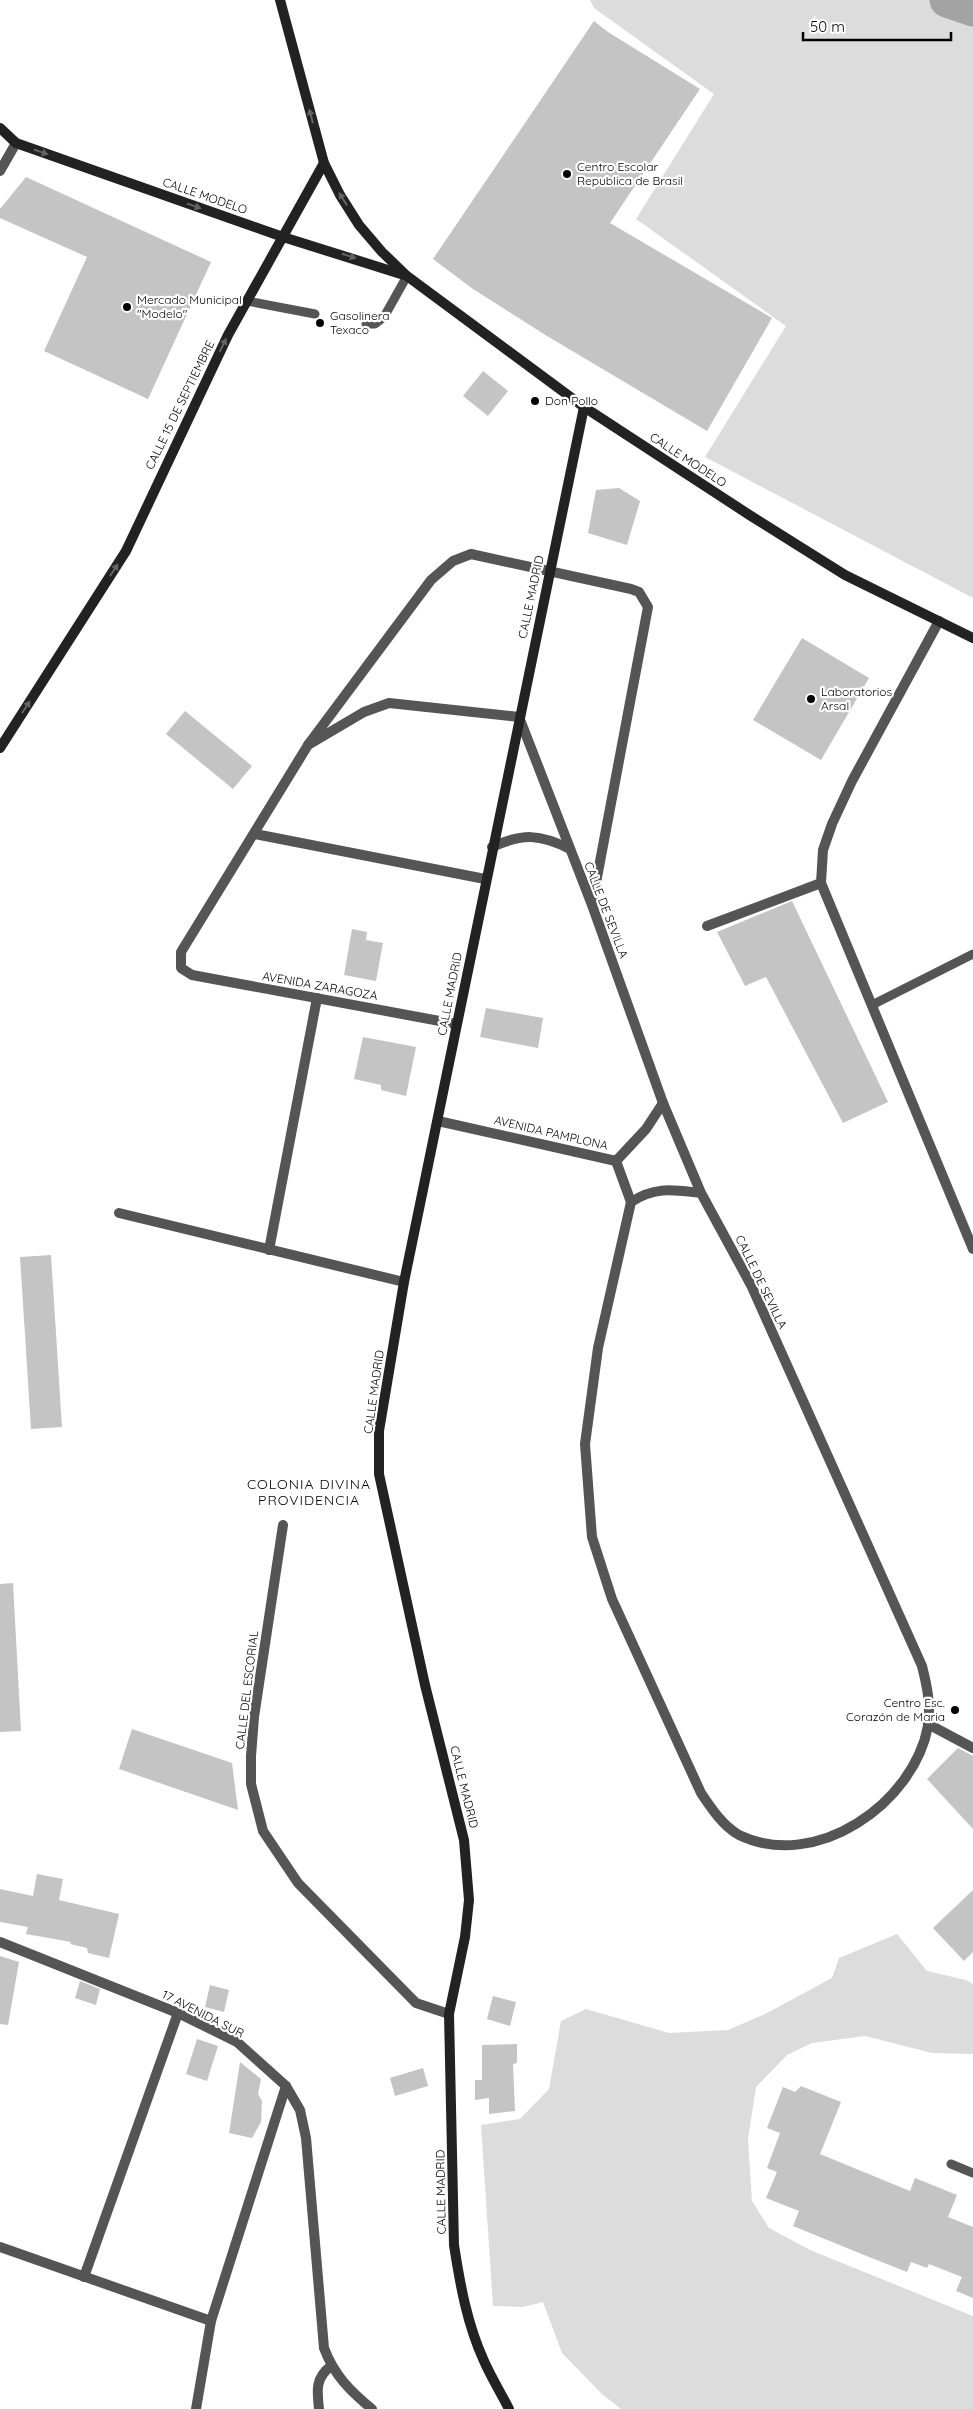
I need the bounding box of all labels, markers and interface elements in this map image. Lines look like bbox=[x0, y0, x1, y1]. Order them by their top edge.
scale bar bbox=[803, 10, 950, 42]
text: 50 m bbox=[810, 17, 845, 36]
one-way arrow bbox=[307, 108, 315, 124]
one-way arrow bbox=[34, 148, 49, 156]
place label: Centro Escolar Republica de Brasil bbox=[577, 159, 683, 188]
marker: Centro Escolar Republica de Brasil bbox=[561, 168, 573, 180]
street label: CALLE MODELO bbox=[161, 174, 249, 217]
one-way arrow bbox=[338, 193, 347, 206]
one-way arrow bbox=[187, 203, 202, 210]
one-way arrow bbox=[341, 253, 356, 261]
place label: Mercado Municipal "Modelo" bbox=[137, 292, 242, 321]
marker: Mercado Municipal "Modelo" bbox=[121, 301, 133, 313]
place label: Gasolinera Texaco bbox=[330, 308, 389, 337]
marker: Gasolinera Texaco bbox=[314, 317, 326, 329]
street label: CALLE 15 DE SEPTIEMBRE bbox=[142, 338, 217, 472]
one-way arrow bbox=[219, 338, 227, 352]
place label: Don Pollo bbox=[545, 393, 598, 408]
marker: Don Pollo bbox=[529, 395, 541, 407]
street label: CALLE MODELO bbox=[647, 429, 729, 490]
street label: CALLE MADRID bbox=[514, 554, 547, 640]
one-way arrow bbox=[109, 563, 118, 577]
place label: Laboratorios Arsal bbox=[821, 684, 893, 713]
marker: Laboratorios Arsal bbox=[805, 693, 817, 705]
one-way arrow bbox=[22, 700, 31, 714]
street label: CALLE DE SEVILLA bbox=[581, 859, 632, 960]
street label: CALLE MADRID bbox=[434, 951, 465, 1037]
street label: AVENIDA ZARAGOZA bbox=[261, 968, 379, 1003]
street label: AVENIDA PAMPLONA bbox=[493, 1112, 610, 1153]
street label: CALLE DE SEVILLA bbox=[732, 1233, 791, 1331]
street label: CALLE MADRID bbox=[360, 1349, 387, 1435]
district label: COLONIA DIVINA PROVIDENCIA bbox=[247, 1475, 371, 1509]
street label: CALLE DEL ESCORIAL bbox=[232, 1629, 261, 1750]
place label: Centro Esc. Corazón de Maria bbox=[846, 1695, 945, 1724]
marker: Centro Esc. Corazón de Maria bbox=[949, 1704, 961, 1716]
street label: CALLE MADRID bbox=[447, 1744, 482, 1830]
street label: 17 AVENIDA SUR bbox=[160, 1986, 247, 2041]
street label: CALLE MADRID bbox=[432, 2149, 449, 2234]

